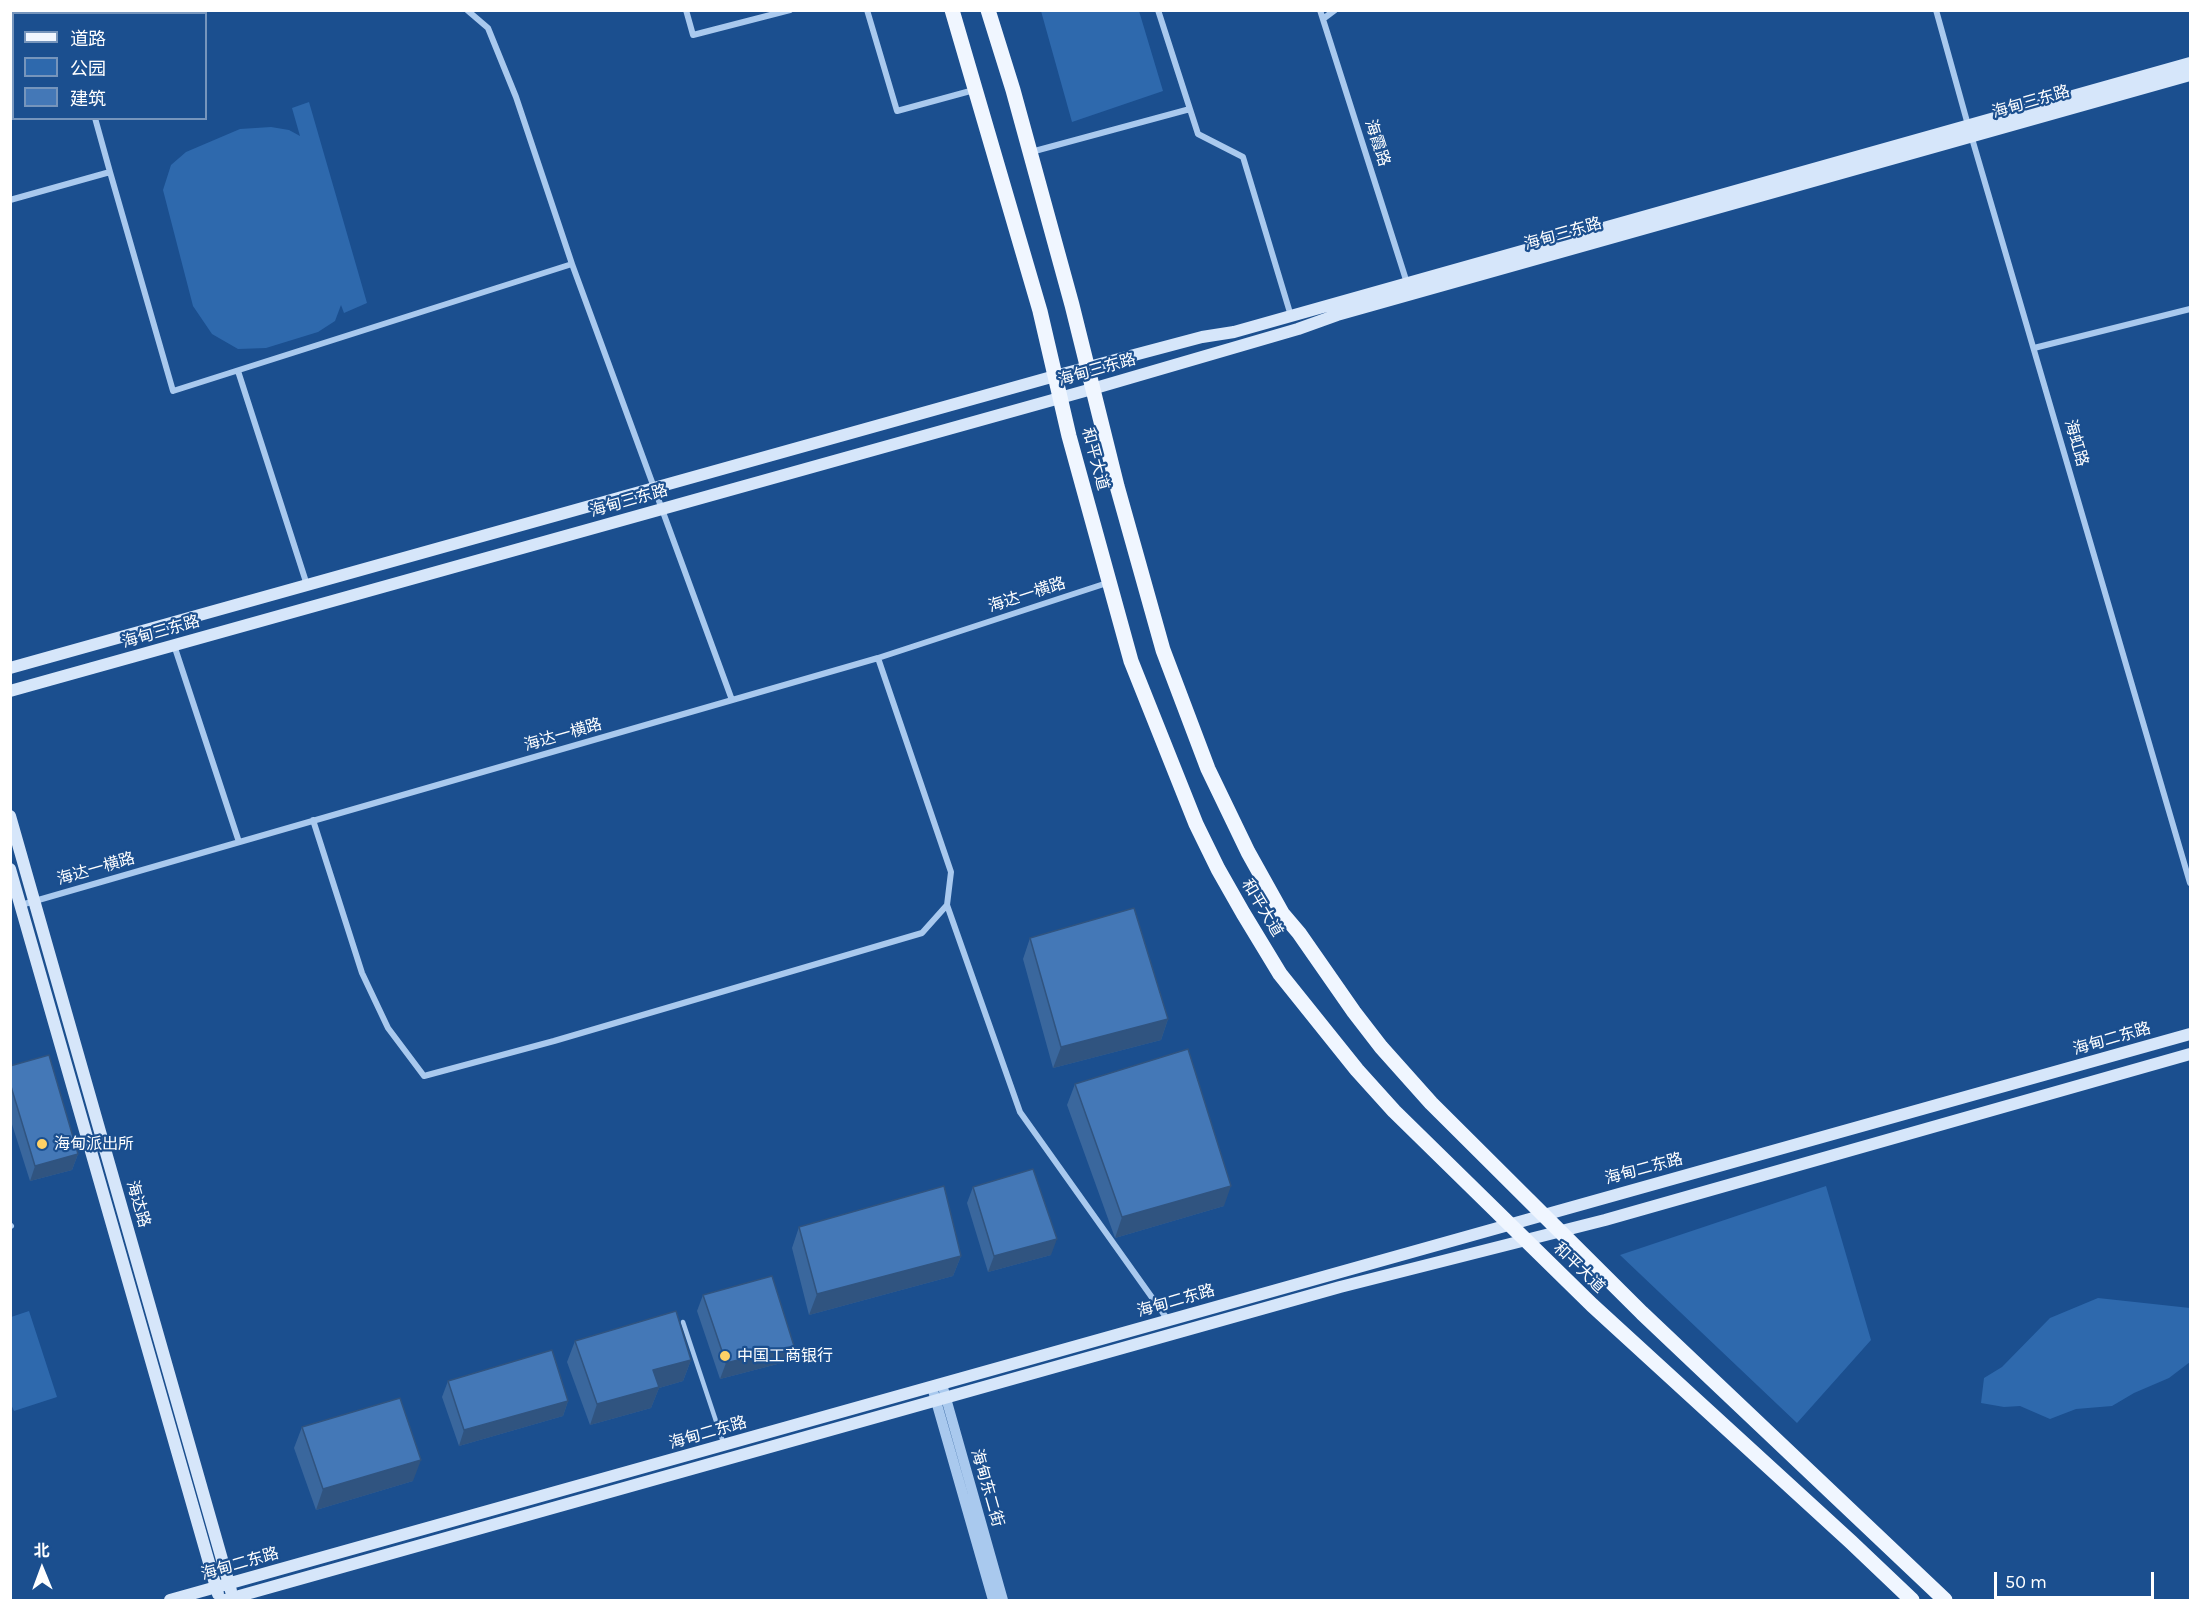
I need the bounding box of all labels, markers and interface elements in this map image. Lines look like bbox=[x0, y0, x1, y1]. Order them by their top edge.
legend bbox=[12, 12, 207, 120]
text: 道路 bbox=[70, 28, 106, 50]
text: 公园 bbox=[70, 58, 106, 80]
street label: 海甸三东路 bbox=[1990, 82, 2072, 122]
text: 建筑 bbox=[70, 88, 106, 110]
street label: 海霞路 bbox=[1360, 117, 1394, 169]
street label: 海甸三东路 bbox=[1522, 214, 1604, 254]
street label: 海甸三东路 bbox=[1056, 350, 1138, 390]
street label: 海虹路 bbox=[2060, 417, 2092, 469]
street label: 和平大道 bbox=[1077, 426, 1113, 492]
street label: 海甸三东路 bbox=[588, 481, 670, 521]
street label: 海达一横路 bbox=[986, 574, 1068, 616]
street label: 海甸三东路 bbox=[120, 612, 202, 652]
street label: 海达一横路 bbox=[522, 715, 604, 755]
street label: 海达一横路 bbox=[55, 849, 137, 889]
street label: 和平大道 bbox=[1237, 876, 1287, 940]
street label: 海甸二东路 bbox=[2071, 1019, 2153, 1059]
place label: 海甸派出所 bbox=[54, 1134, 134, 1154]
marker: 海甸派出所 bbox=[35, 1137, 49, 1151]
street label: 海甸二东路 bbox=[1603, 1149, 1685, 1189]
street label: 海达路 bbox=[122, 1178, 154, 1230]
street label: 和平大道 bbox=[1549, 1239, 1609, 1297]
street label: 海甸二东路 bbox=[1135, 1281, 1217, 1321]
place label: 中国工商银行 bbox=[737, 1346, 833, 1366]
marker: 中国工商银行 bbox=[718, 1349, 732, 1363]
street label: 海甸二东路 bbox=[667, 1413, 749, 1453]
street label: 海甸东二街 bbox=[967, 1447, 1007, 1529]
north arrow bbox=[12, 1539, 72, 1599]
text: 北 bbox=[33, 1541, 50, 1560]
street label: 海甸二东路 bbox=[199, 1544, 281, 1584]
scale bar bbox=[1997, 1560, 2158, 1598]
text: 50 m bbox=[2005, 1571, 2047, 1593]

